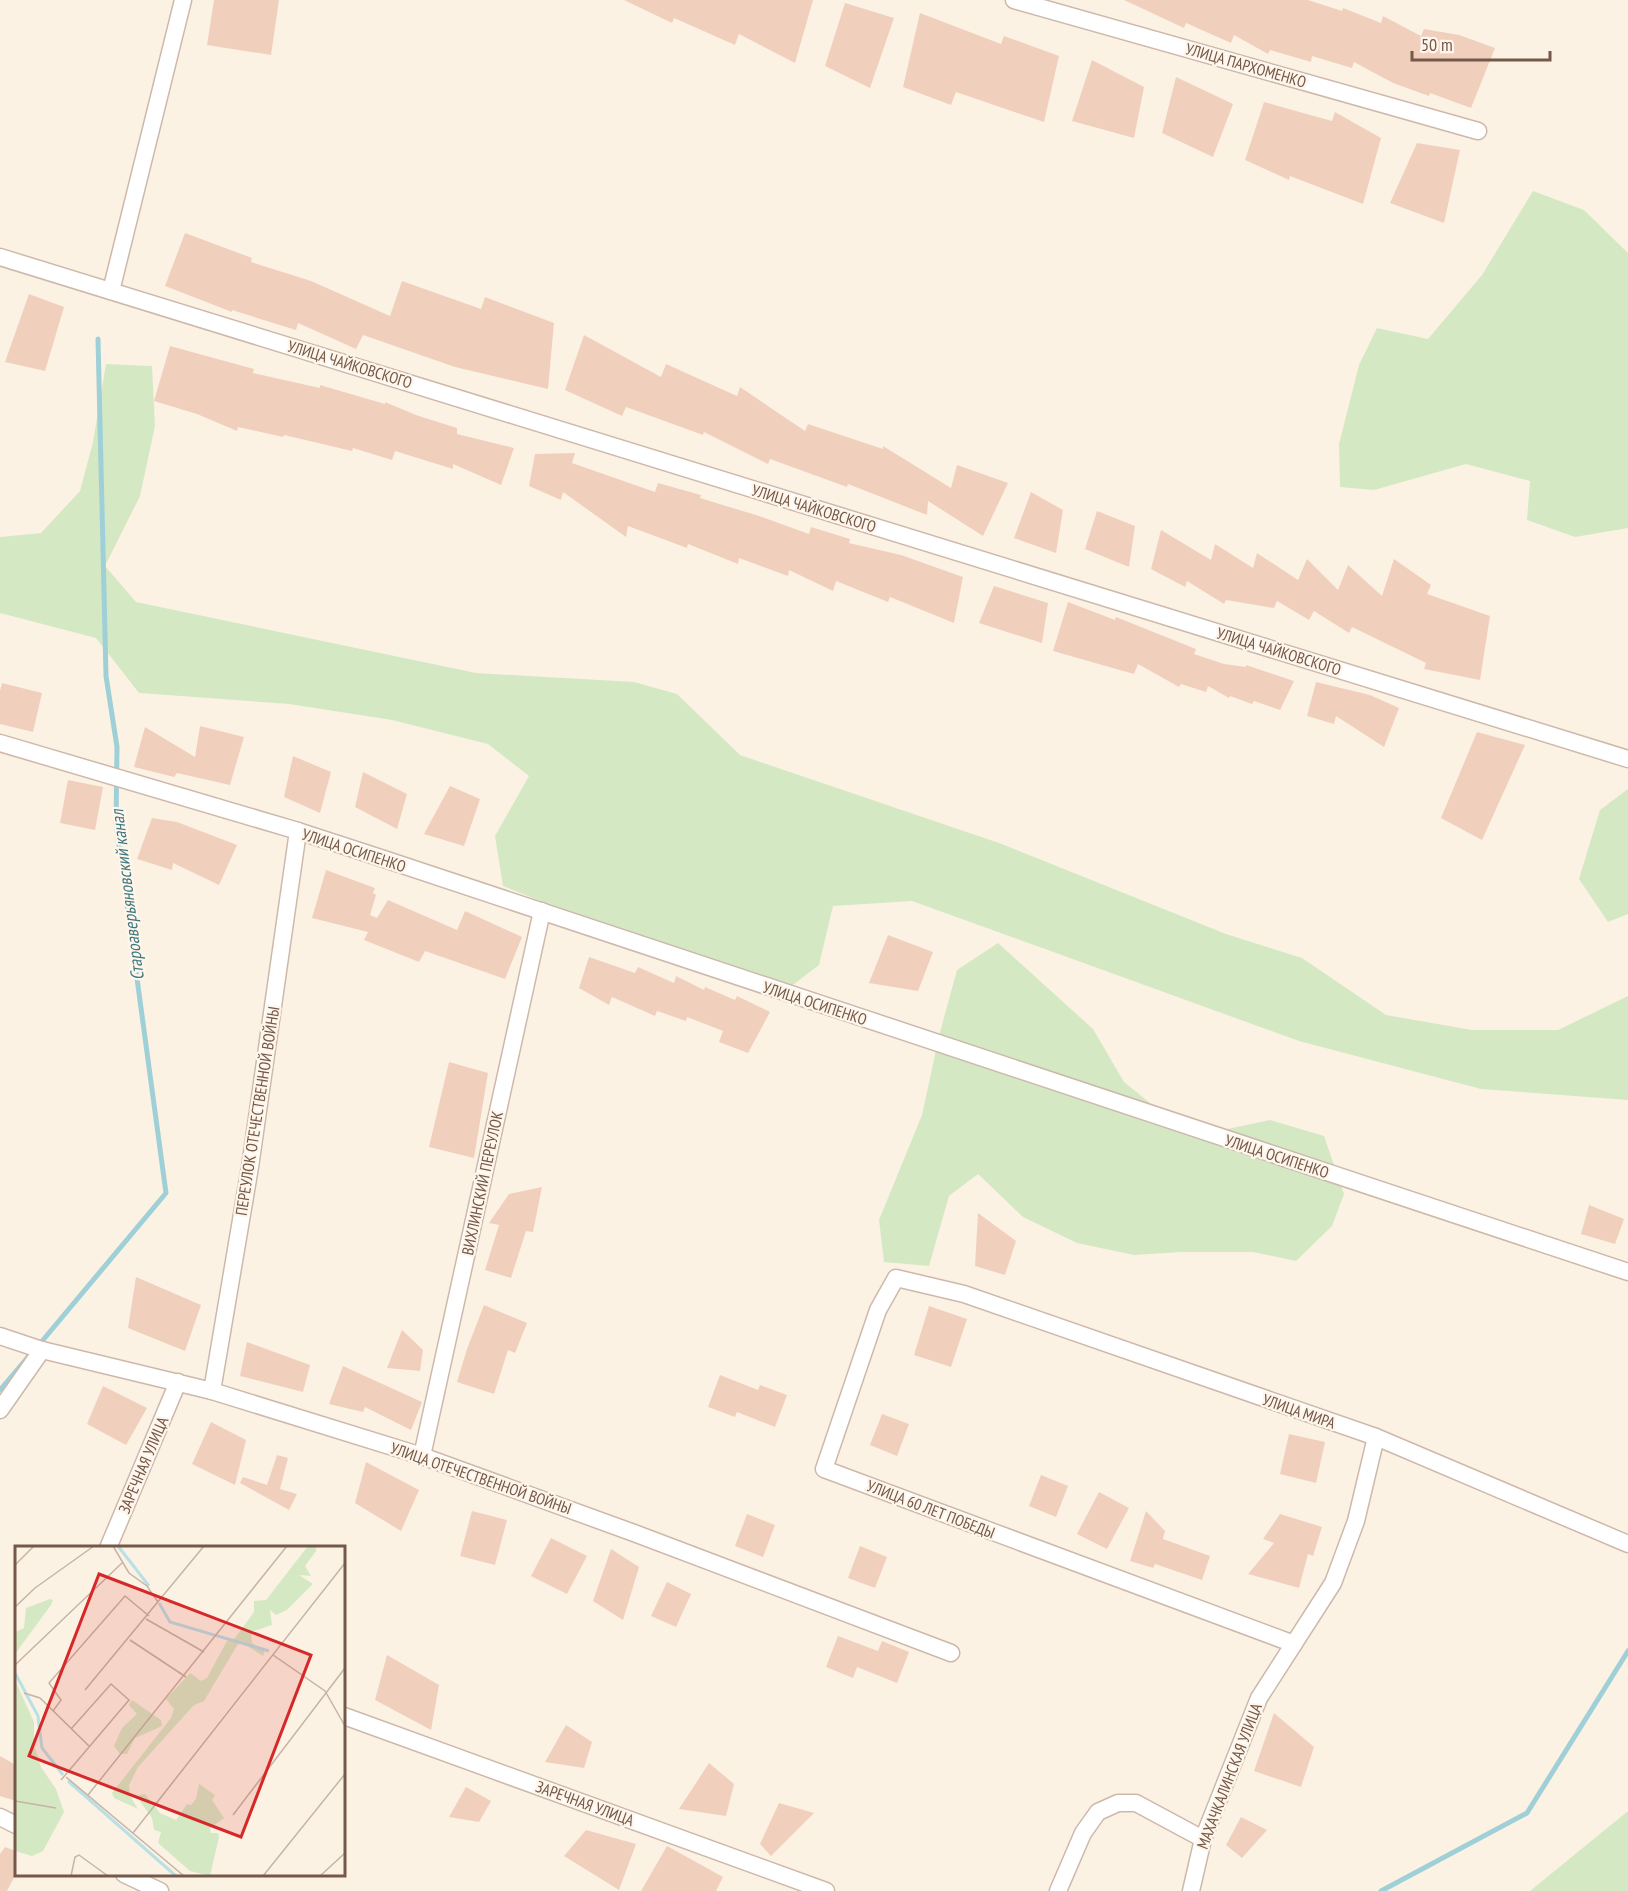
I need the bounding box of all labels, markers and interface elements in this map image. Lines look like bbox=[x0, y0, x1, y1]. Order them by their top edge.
scale bar bbox=[1412, 24, 1550, 62]
text: 50 m bbox=[1421, 33, 1453, 56]
street label: УЛИЦА ПАРХОМЕНКО bbox=[1183, 38, 1309, 92]
street label: УЛИЦА ЧАЙКОВСКОГО bbox=[285, 336, 415, 392]
street label: УЛИЦА ЧАЙКОВСКОГО bbox=[749, 480, 879, 536]
street label: УЛИЦА ЧАЙКОВСКОГО bbox=[1214, 623, 1344, 679]
water label: Староаверьяновский канал bbox=[105, 807, 149, 982]
street label: УЛИЦА ОСИПЕНКО bbox=[299, 824, 409, 876]
street label: УЛИЦА ОСИПЕНКО bbox=[760, 977, 870, 1029]
street label: ПЕРЕУЛОК ОТЕЧЕСТВЕННОЙ ВОЙНЫ bbox=[231, 1005, 283, 1217]
street label: ВИХЛИНСКИЙ ПЕРЕУЛОК bbox=[457, 1109, 507, 1257]
street label: УЛИЦА ОСИПЕНКО bbox=[1222, 1130, 1332, 1182]
street label: УЛИЦА МИРА bbox=[1260, 1389, 1339, 1433]
street label: ЗАРЕЧНАЯ УЛИЦА bbox=[114, 1413, 173, 1516]
street label: УЛИЦА ОТЕЧЕСТВЕННОЙ ВОЙНЫ bbox=[388, 1438, 574, 1518]
street label: УЛИЦА 60 ЛЕТ ПОБЕДЫ bbox=[864, 1475, 998, 1543]
inset map bbox=[15, 1546, 345, 1876]
street label: МАХАЧКАЛИНСКАЯ УЛИЦА bbox=[1192, 1700, 1266, 1852]
street label: ЗАРЕЧНАЯ УЛИЦА bbox=[533, 1776, 637, 1830]

